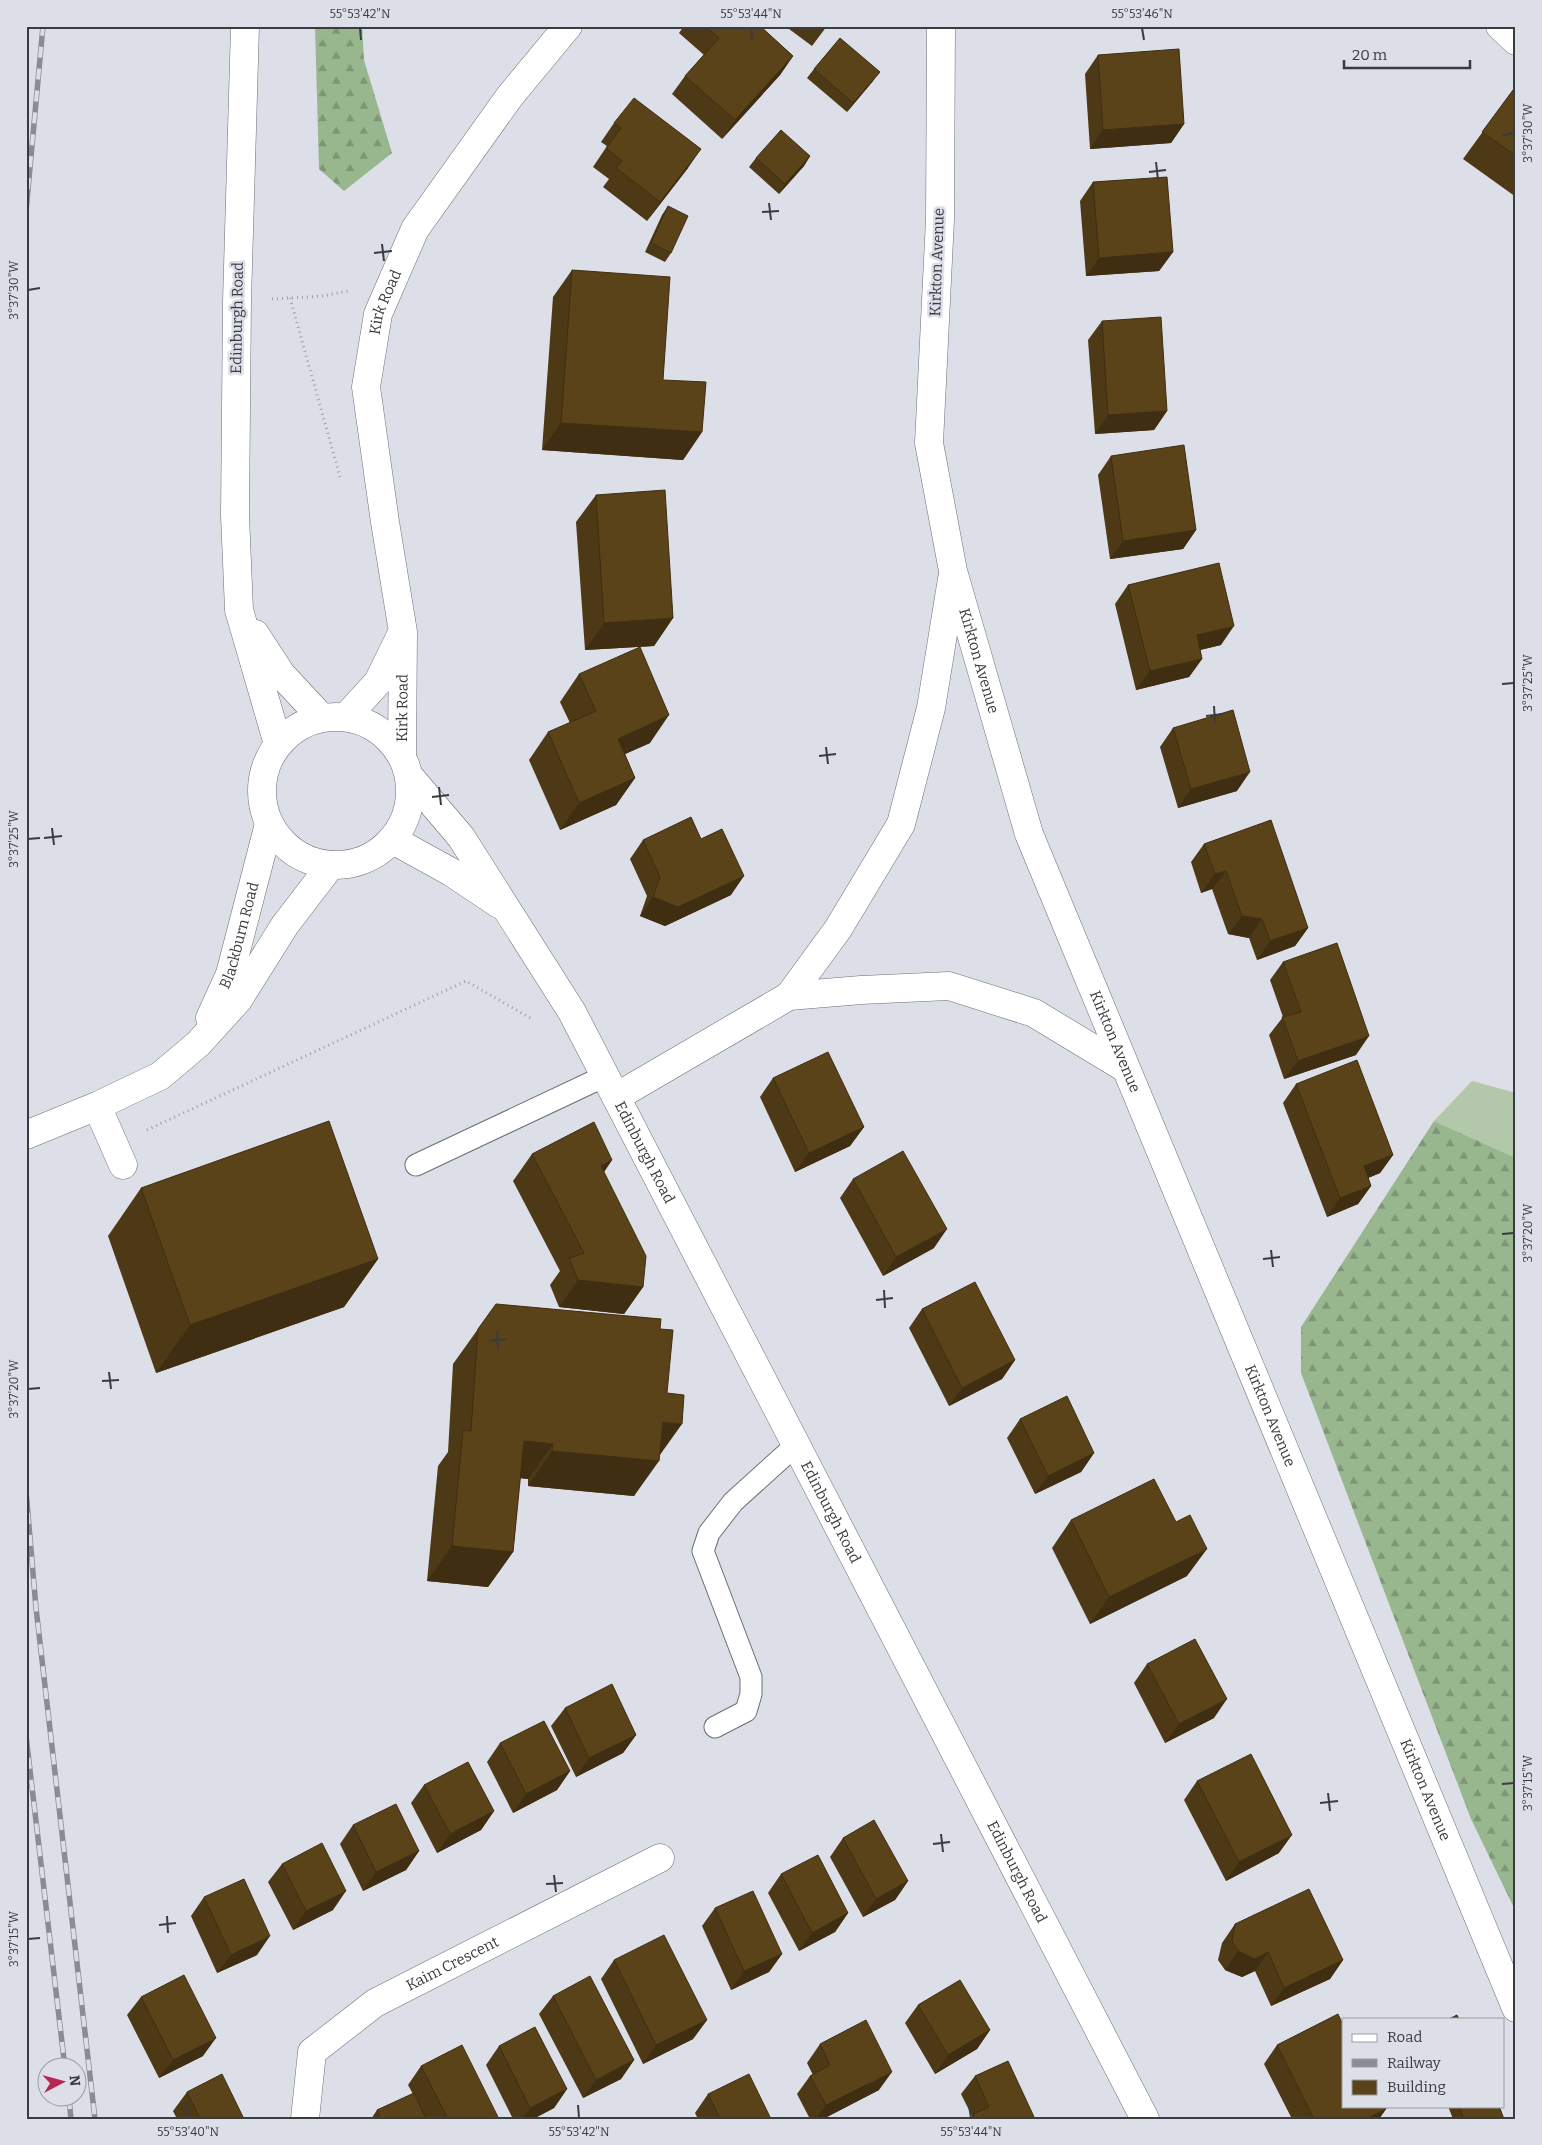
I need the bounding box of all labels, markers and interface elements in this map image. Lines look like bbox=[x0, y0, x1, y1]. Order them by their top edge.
text: 55°53'42"N bbox=[329, 7, 391, 21]
text: 55°53'44"N bbox=[720, 7, 782, 21]
text: 55°53'46"N bbox=[1111, 7, 1173, 21]
scale bar bbox=[1344, 38, 1471, 70]
text: 20 m bbox=[1352, 46, 1388, 64]
text: 3°37'30"W bbox=[1521, 103, 1535, 163]
street label: Kirkton Avenue bbox=[926, 207, 948, 317]
text: 3°37'30"W bbox=[7, 260, 21, 320]
street label: Edinburgh Road bbox=[227, 262, 247, 374]
street label: Kirk Road bbox=[366, 267, 405, 336]
street label: Kirkton Avenue bbox=[955, 606, 1003, 716]
text: 3°37'25"W bbox=[1521, 653, 1535, 712]
street label: Kirk Road bbox=[393, 674, 412, 742]
text: 3°37'25"W bbox=[7, 809, 21, 868]
street label: Blackburn Road bbox=[216, 880, 263, 992]
street label: Kirkton Avenue bbox=[1086, 988, 1144, 1095]
street label: Edinburgh Road bbox=[611, 1098, 678, 1206]
text: 3°37'20"W bbox=[1521, 1203, 1535, 1262]
text: 3°37'20"W bbox=[7, 1359, 21, 1418]
street label: Kirkton Avenue bbox=[1241, 1362, 1299, 1469]
street label: Edinburgh Road bbox=[797, 1458, 865, 1566]
street label: Kirkton Avenue bbox=[1396, 1736, 1455, 1843]
text: 3°37'15"W bbox=[1521, 1754, 1535, 1811]
street label: Edinburgh Road bbox=[983, 1818, 1051, 1926]
text: 3°37'15"W bbox=[7, 1910, 21, 1967]
street label: Kaim Crescent bbox=[403, 1932, 502, 1995]
legend bbox=[1342, 2018, 1504, 2108]
text: Road bbox=[1387, 2028, 1422, 2046]
text: Railway bbox=[1387, 2054, 1441, 2072]
north arrow bbox=[38, 2058, 88, 2108]
text: N bbox=[65, 2074, 83, 2087]
text: Building bbox=[1387, 2078, 1446, 2096]
text: 55°53'40"N bbox=[157, 2125, 220, 2139]
text: 55°53'42"N bbox=[548, 2125, 610, 2139]
text: 55°53'44"N bbox=[940, 2125, 1002, 2139]

